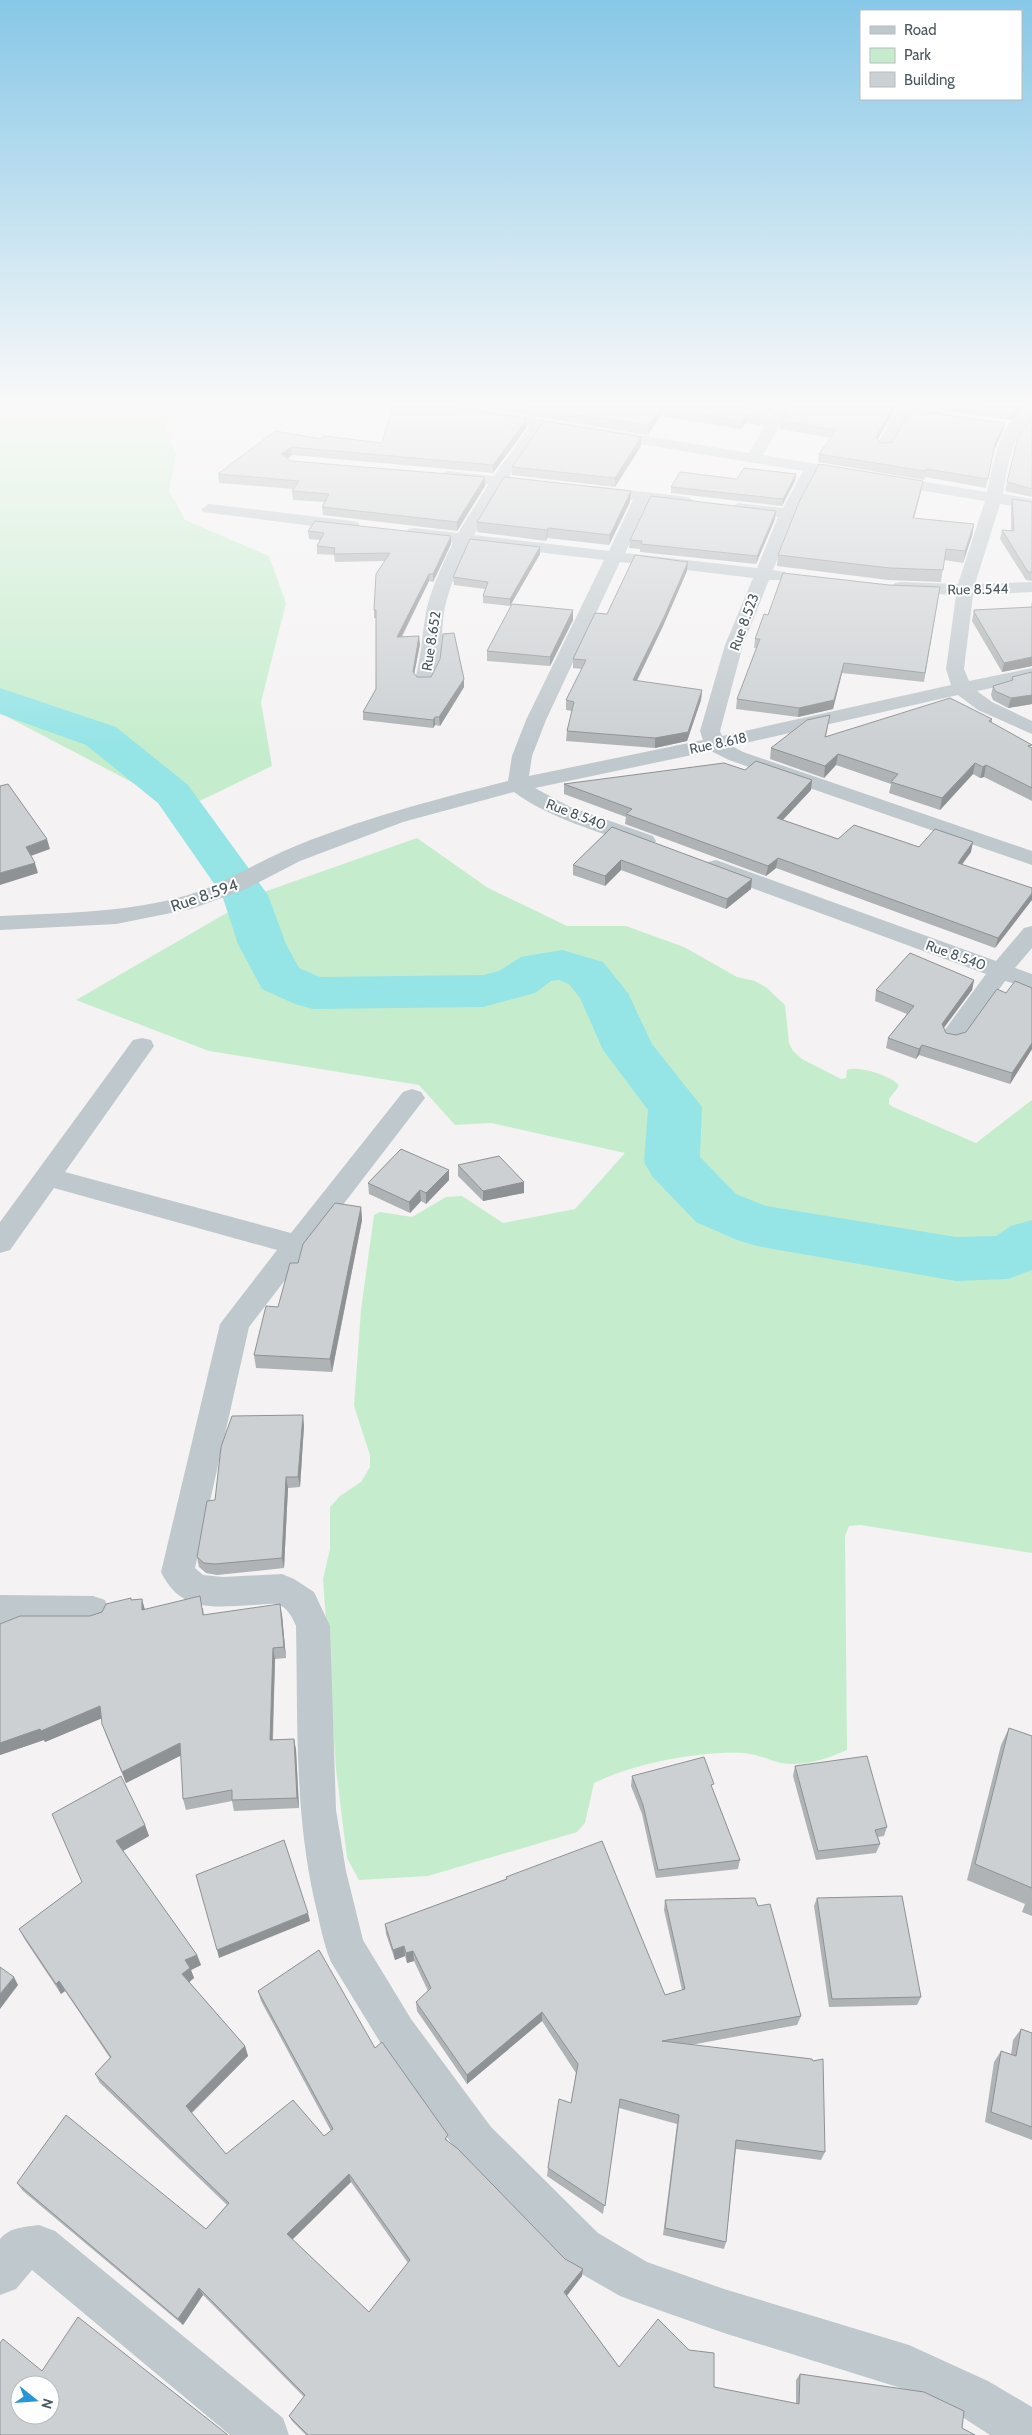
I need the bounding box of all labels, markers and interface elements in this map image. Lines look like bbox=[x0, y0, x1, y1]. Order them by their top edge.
legend bbox=[860, 10, 1022, 100]
text: Road bbox=[904, 21, 937, 39]
text: Park bbox=[904, 46, 931, 64]
text: Building bbox=[904, 71, 955, 89]
street label: Rue 8.544 bbox=[947, 579, 1009, 599]
street label: Rue 8.523 bbox=[725, 591, 763, 653]
street label: Rue 8.652 bbox=[417, 610, 445, 672]
street label: Rue 8.618 bbox=[688, 728, 748, 758]
street label: Rue 8.540 bbox=[543, 794, 609, 834]
street label: Rue 8.594 bbox=[168, 875, 240, 916]
street label: Rue 8.540 bbox=[923, 936, 989, 974]
north arrow bbox=[10, 2375, 60, 2425]
text: N bbox=[37, 2396, 57, 2411]

